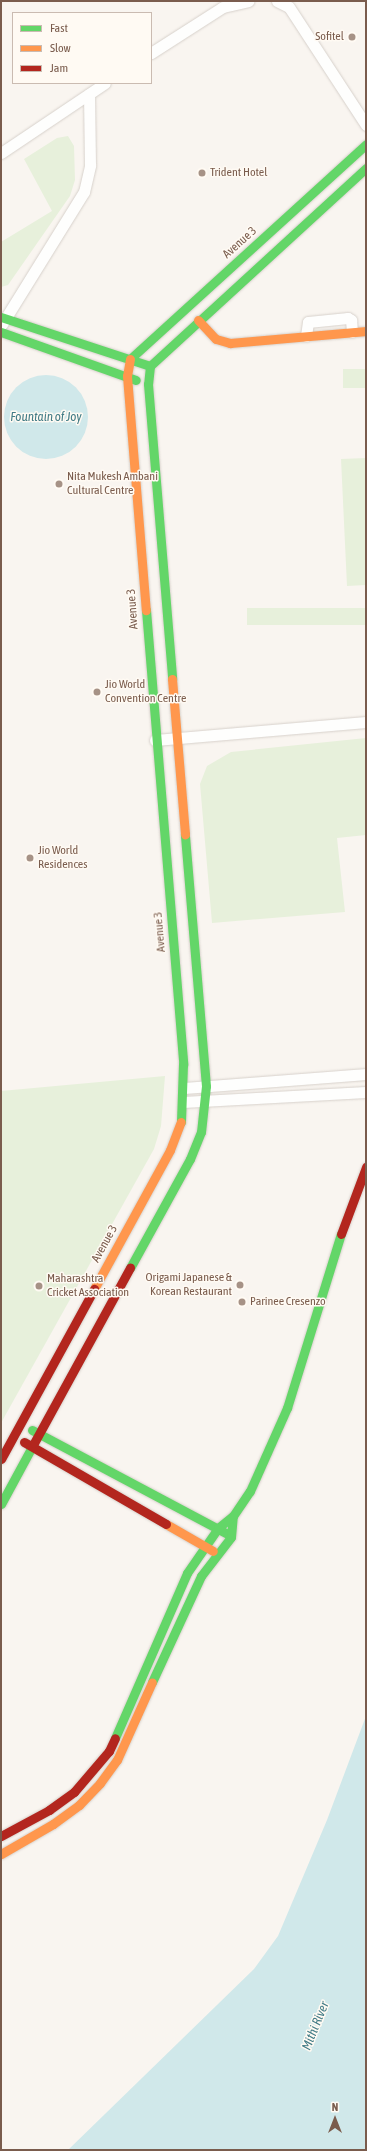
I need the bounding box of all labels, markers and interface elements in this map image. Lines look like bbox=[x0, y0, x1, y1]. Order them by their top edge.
legend bbox=[12, 12, 152, 84]
text: Fast bbox=[50, 21, 68, 35]
place label: Sofitel bbox=[315, 30, 344, 44]
marker: Sofitel bbox=[347, 32, 357, 42]
text: Slow bbox=[50, 41, 71, 55]
text: Jam bbox=[50, 61, 68, 75]
place label: Trident Hotel bbox=[210, 166, 267, 180]
marker: Trident Hotel bbox=[197, 168, 207, 178]
street label: Avenue 3 bbox=[220, 224, 260, 262]
water label: Fountain of Joy bbox=[10, 409, 82, 425]
place label: Nita Mukesh Ambani Cultural Centre bbox=[67, 470, 158, 498]
marker: Nita Mukesh Ambani Cultural Centre bbox=[54, 479, 64, 489]
street label: Avenue 3 bbox=[124, 588, 142, 630]
place label: Jio World Convention Centre bbox=[105, 678, 186, 706]
marker: Jio World Convention Centre bbox=[92, 687, 102, 697]
place label: Jio World Residences bbox=[38, 844, 88, 872]
marker: Jio World Residences bbox=[25, 853, 35, 863]
street label: Avenue 3 bbox=[151, 911, 169, 953]
street label: Avenue 3 bbox=[89, 1223, 121, 1265]
place label: Origami Japanese & Korean Restaurant bbox=[146, 1271, 232, 1299]
place label: Maharashtra Cricket Association bbox=[47, 1272, 129, 1300]
marker: Origami Japanese & Korean Restaurant bbox=[235, 1280, 245, 1290]
marker: Maharashtra Cricket Association bbox=[34, 1281, 44, 1291]
place label: Parinee Cresenzo bbox=[250, 1295, 326, 1309]
marker: Parinee Cresenzo bbox=[237, 1297, 247, 1307]
water label: Mithi River bbox=[299, 1999, 333, 2053]
north arrow bbox=[315, 2099, 355, 2139]
text: N bbox=[332, 2101, 338, 2113]

